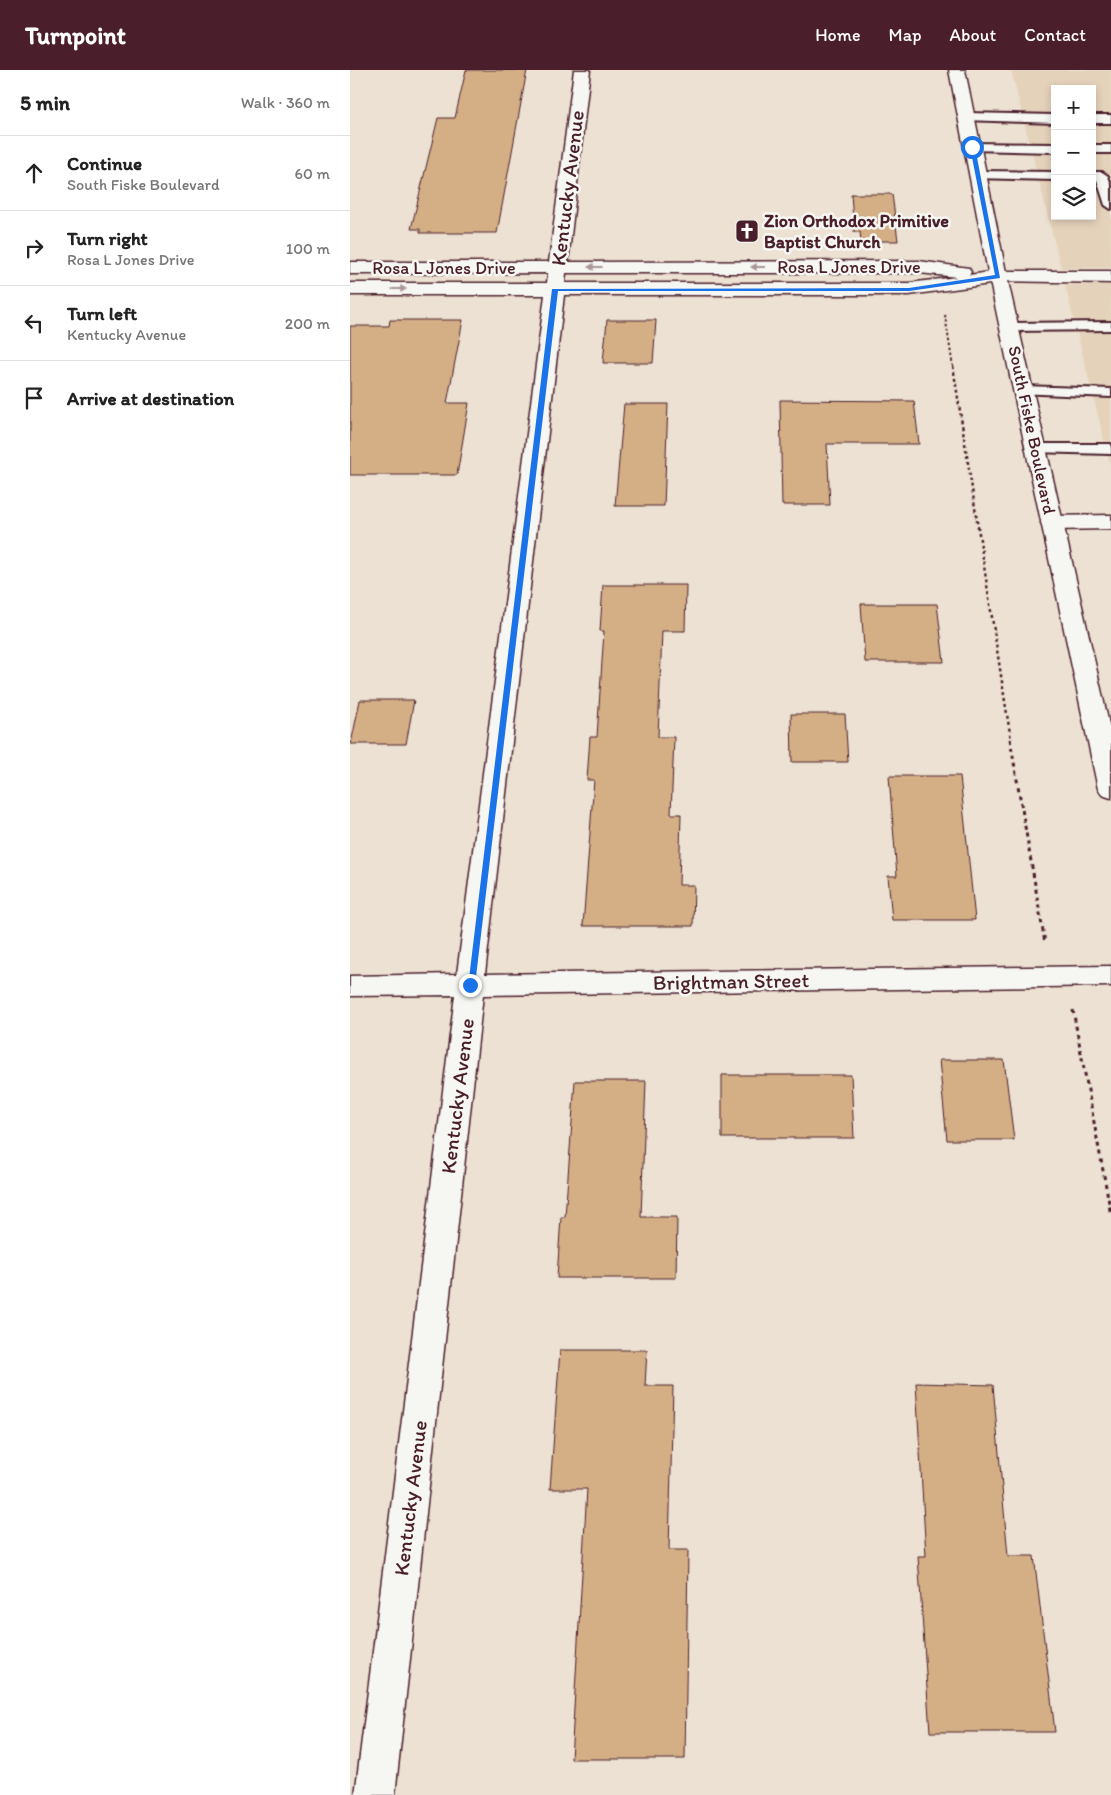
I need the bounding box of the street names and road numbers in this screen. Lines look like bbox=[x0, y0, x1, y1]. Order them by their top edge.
street label: Kentucky Avenue bbox=[545, 109, 589, 267]
street label: Rosa L Jones Drive bbox=[777, 256, 921, 278]
street label: Rosa L Jones Drive bbox=[372, 257, 516, 279]
street label: South Fiske Boulevard bbox=[1003, 344, 1061, 517]
street label: Brightman Street bbox=[653, 967, 810, 995]
street label: Kentucky Avenue bbox=[435, 1017, 479, 1175]
street label: Kentucky Avenue bbox=[388, 1419, 432, 1577]

